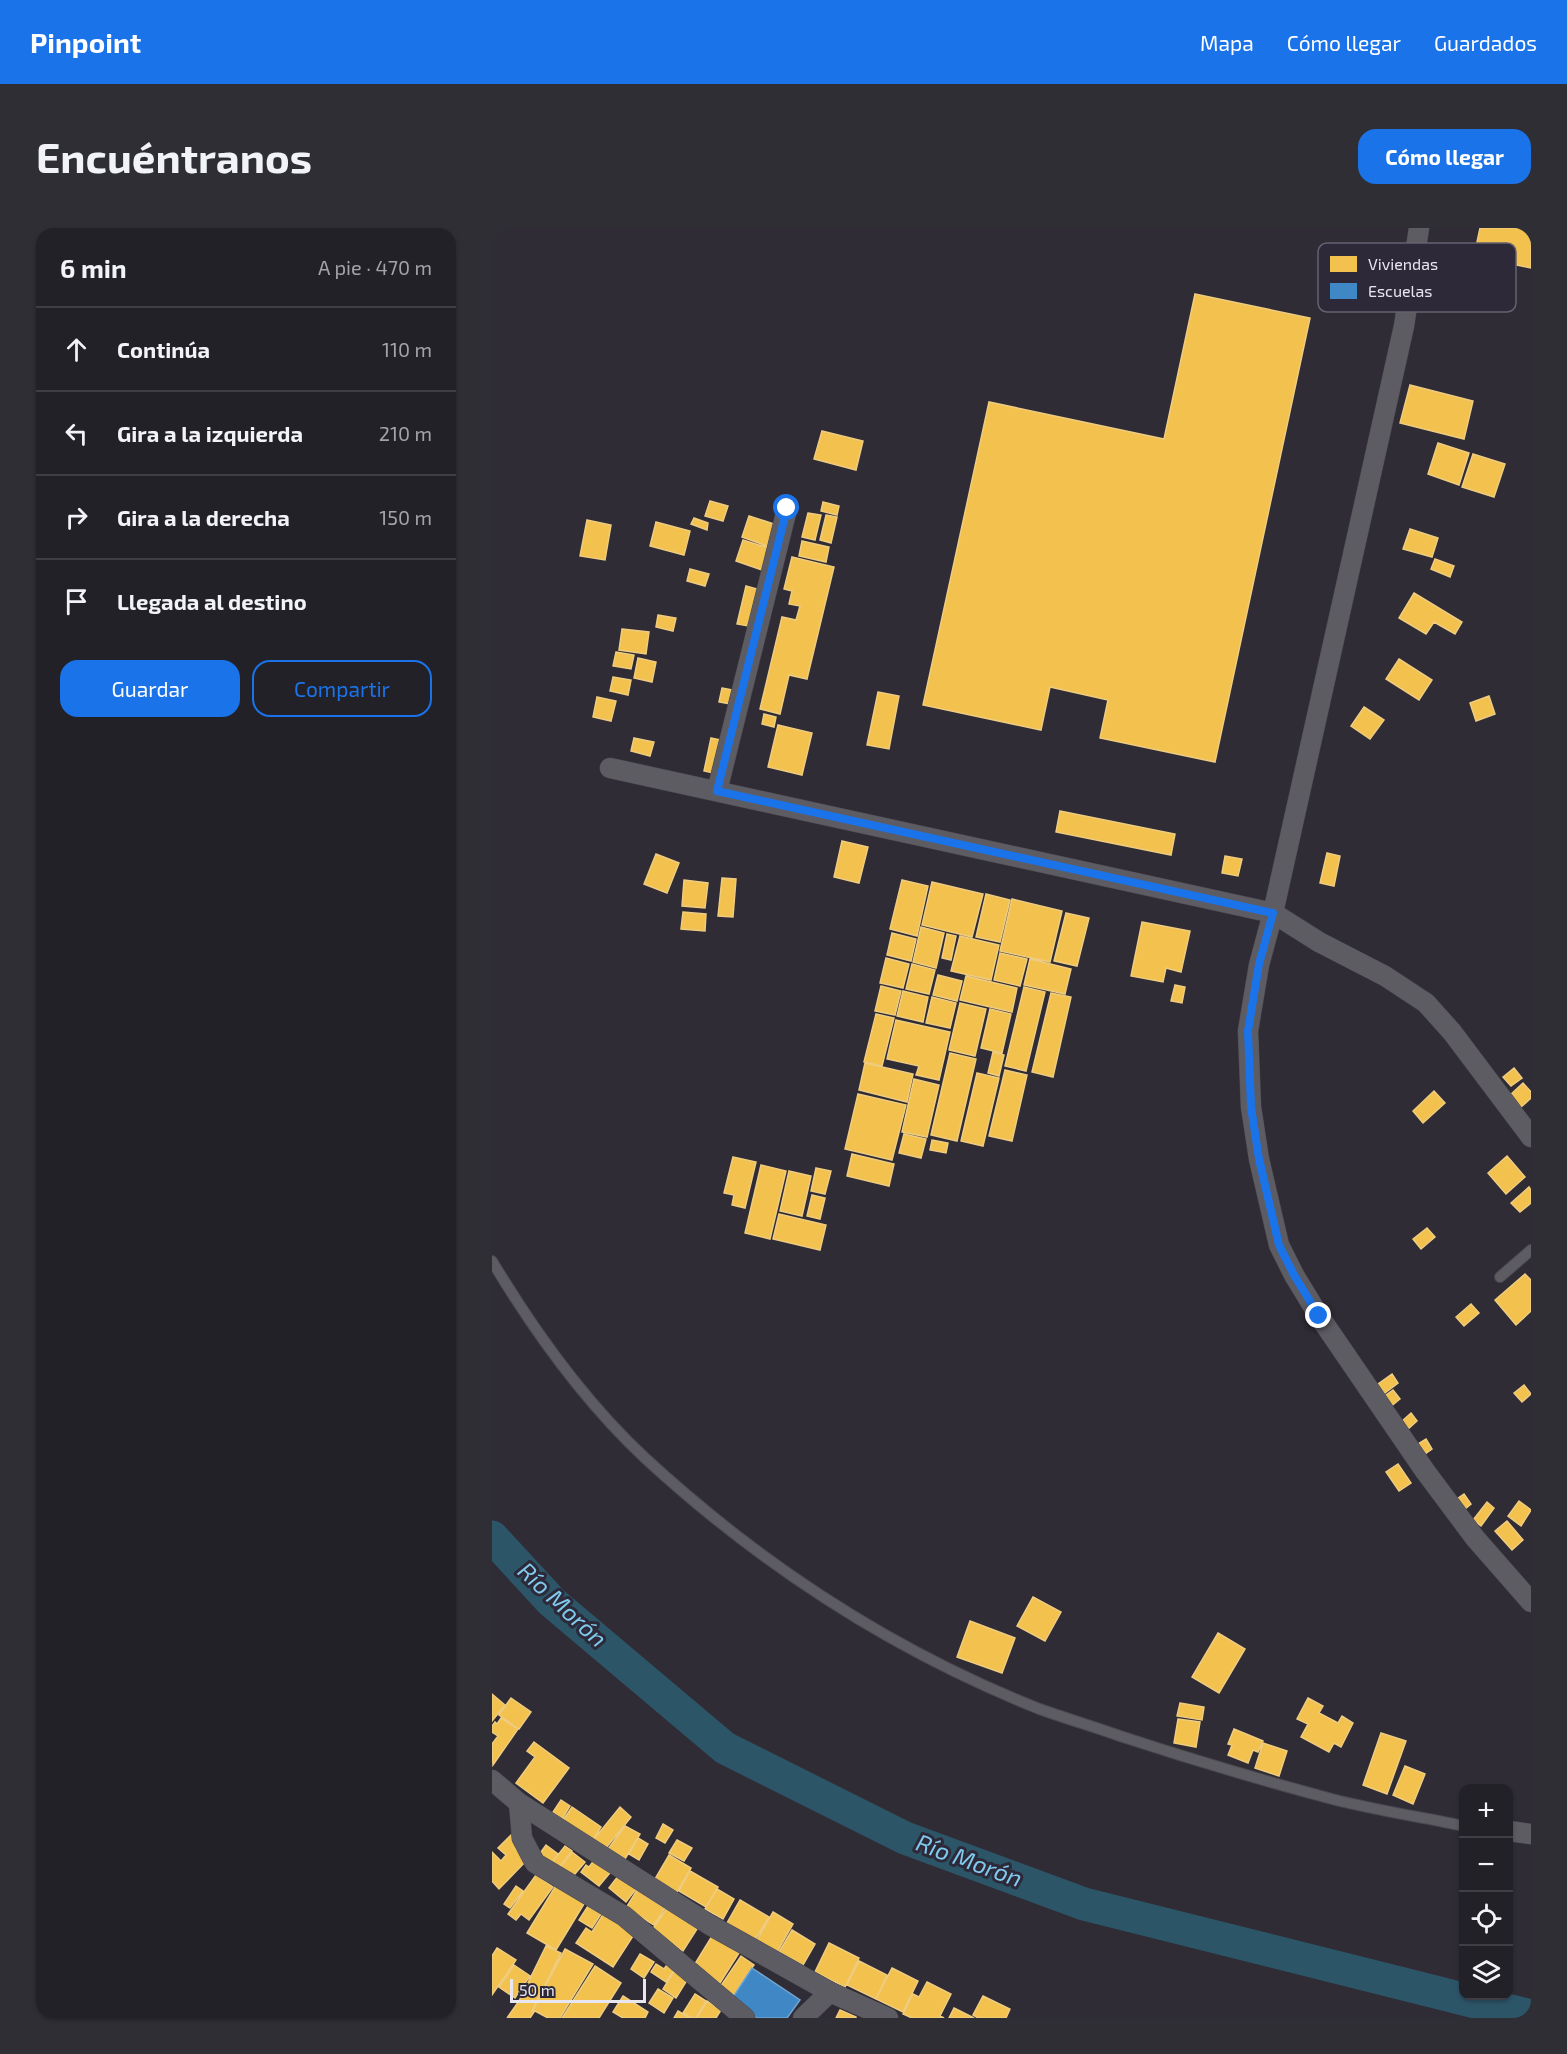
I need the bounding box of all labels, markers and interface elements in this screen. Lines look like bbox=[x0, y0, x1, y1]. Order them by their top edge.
text: Pinpoint bbox=[30, 25, 141, 59]
text: Mapa bbox=[1200, 30, 1254, 55]
text: Cómo llegar bbox=[1287, 30, 1401, 55]
text: Guardados bbox=[1434, 30, 1537, 55]
button: Cómo llegar bbox=[1358, 129, 1531, 184]
text: Encuéntranos bbox=[36, 131, 312, 181]
legend bbox=[1318, 243, 1516, 312]
text: 6 min bbox=[60, 252, 127, 283]
text: Viviendas bbox=[1368, 254, 1438, 273]
text: A pie · 470 m bbox=[318, 255, 432, 279]
text: Escuelas bbox=[1368, 281, 1432, 300]
icon: ahead bbox=[60, 333, 93, 366]
text: Continúa bbox=[117, 336, 210, 362]
text: 110 m bbox=[382, 337, 432, 361]
icon: left bbox=[60, 417, 93, 450]
text: Gira a la izquierda bbox=[117, 420, 303, 446]
text: 210 m bbox=[379, 421, 432, 445]
route start bbox=[773, 494, 799, 520]
icon: right bbox=[60, 501, 93, 534]
text: Gira a la derecha bbox=[117, 504, 290, 530]
text: 150 m bbox=[379, 505, 432, 529]
icon: arrive bbox=[60, 585, 93, 618]
text: Llegada al destino bbox=[117, 588, 307, 614]
button: Guardar bbox=[60, 660, 240, 717]
button: Compartir bbox=[252, 660, 432, 717]
route end bbox=[1305, 1302, 1331, 1328]
water label: Río Morón bbox=[513, 1555, 613, 1652]
map controls bbox=[1459, 1784, 1513, 2000]
button: + bbox=[1459, 1784, 1513, 1838]
water label: Río Morón bbox=[912, 1827, 1027, 1892]
button: − bbox=[1459, 1838, 1513, 1892]
button: locate bbox=[1459, 1892, 1513, 1946]
button: layers bbox=[1459, 1946, 1513, 2000]
scale bar bbox=[510, 1976, 646, 2004]
text: 50 m bbox=[519, 1980, 555, 1999]

